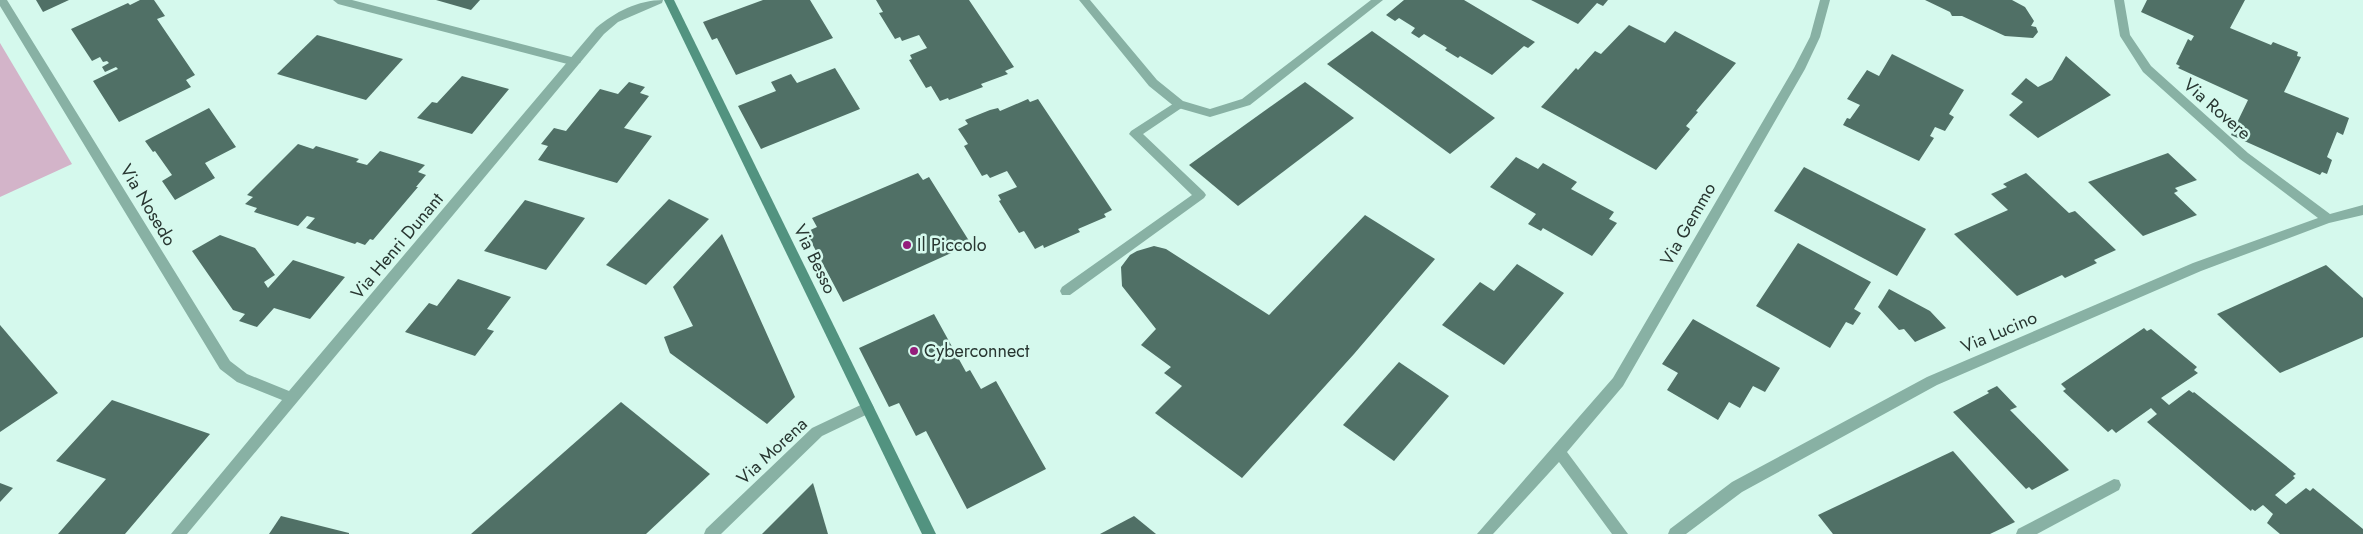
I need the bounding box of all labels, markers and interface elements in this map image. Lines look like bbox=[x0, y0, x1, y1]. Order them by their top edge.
street label: Via Rovere bbox=[2177, 72, 2257, 146]
street label: Via Nosedo bbox=[113, 159, 183, 251]
street label: Via Gemmo bbox=[1654, 178, 1722, 270]
street label: Via Henri Dunant bbox=[345, 187, 450, 305]
street label: Via Besso bbox=[787, 220, 843, 298]
place label: Il Piccolo bbox=[917, 232, 987, 258]
marker: Il Piccolo bbox=[901, 239, 913, 251]
street label: Via Lucino bbox=[1957, 304, 2041, 360]
place label: Cyberconnect bbox=[924, 338, 1030, 364]
marker: Cyberconnect bbox=[908, 345, 920, 357]
street label: Via Morena bbox=[731, 411, 813, 491]

